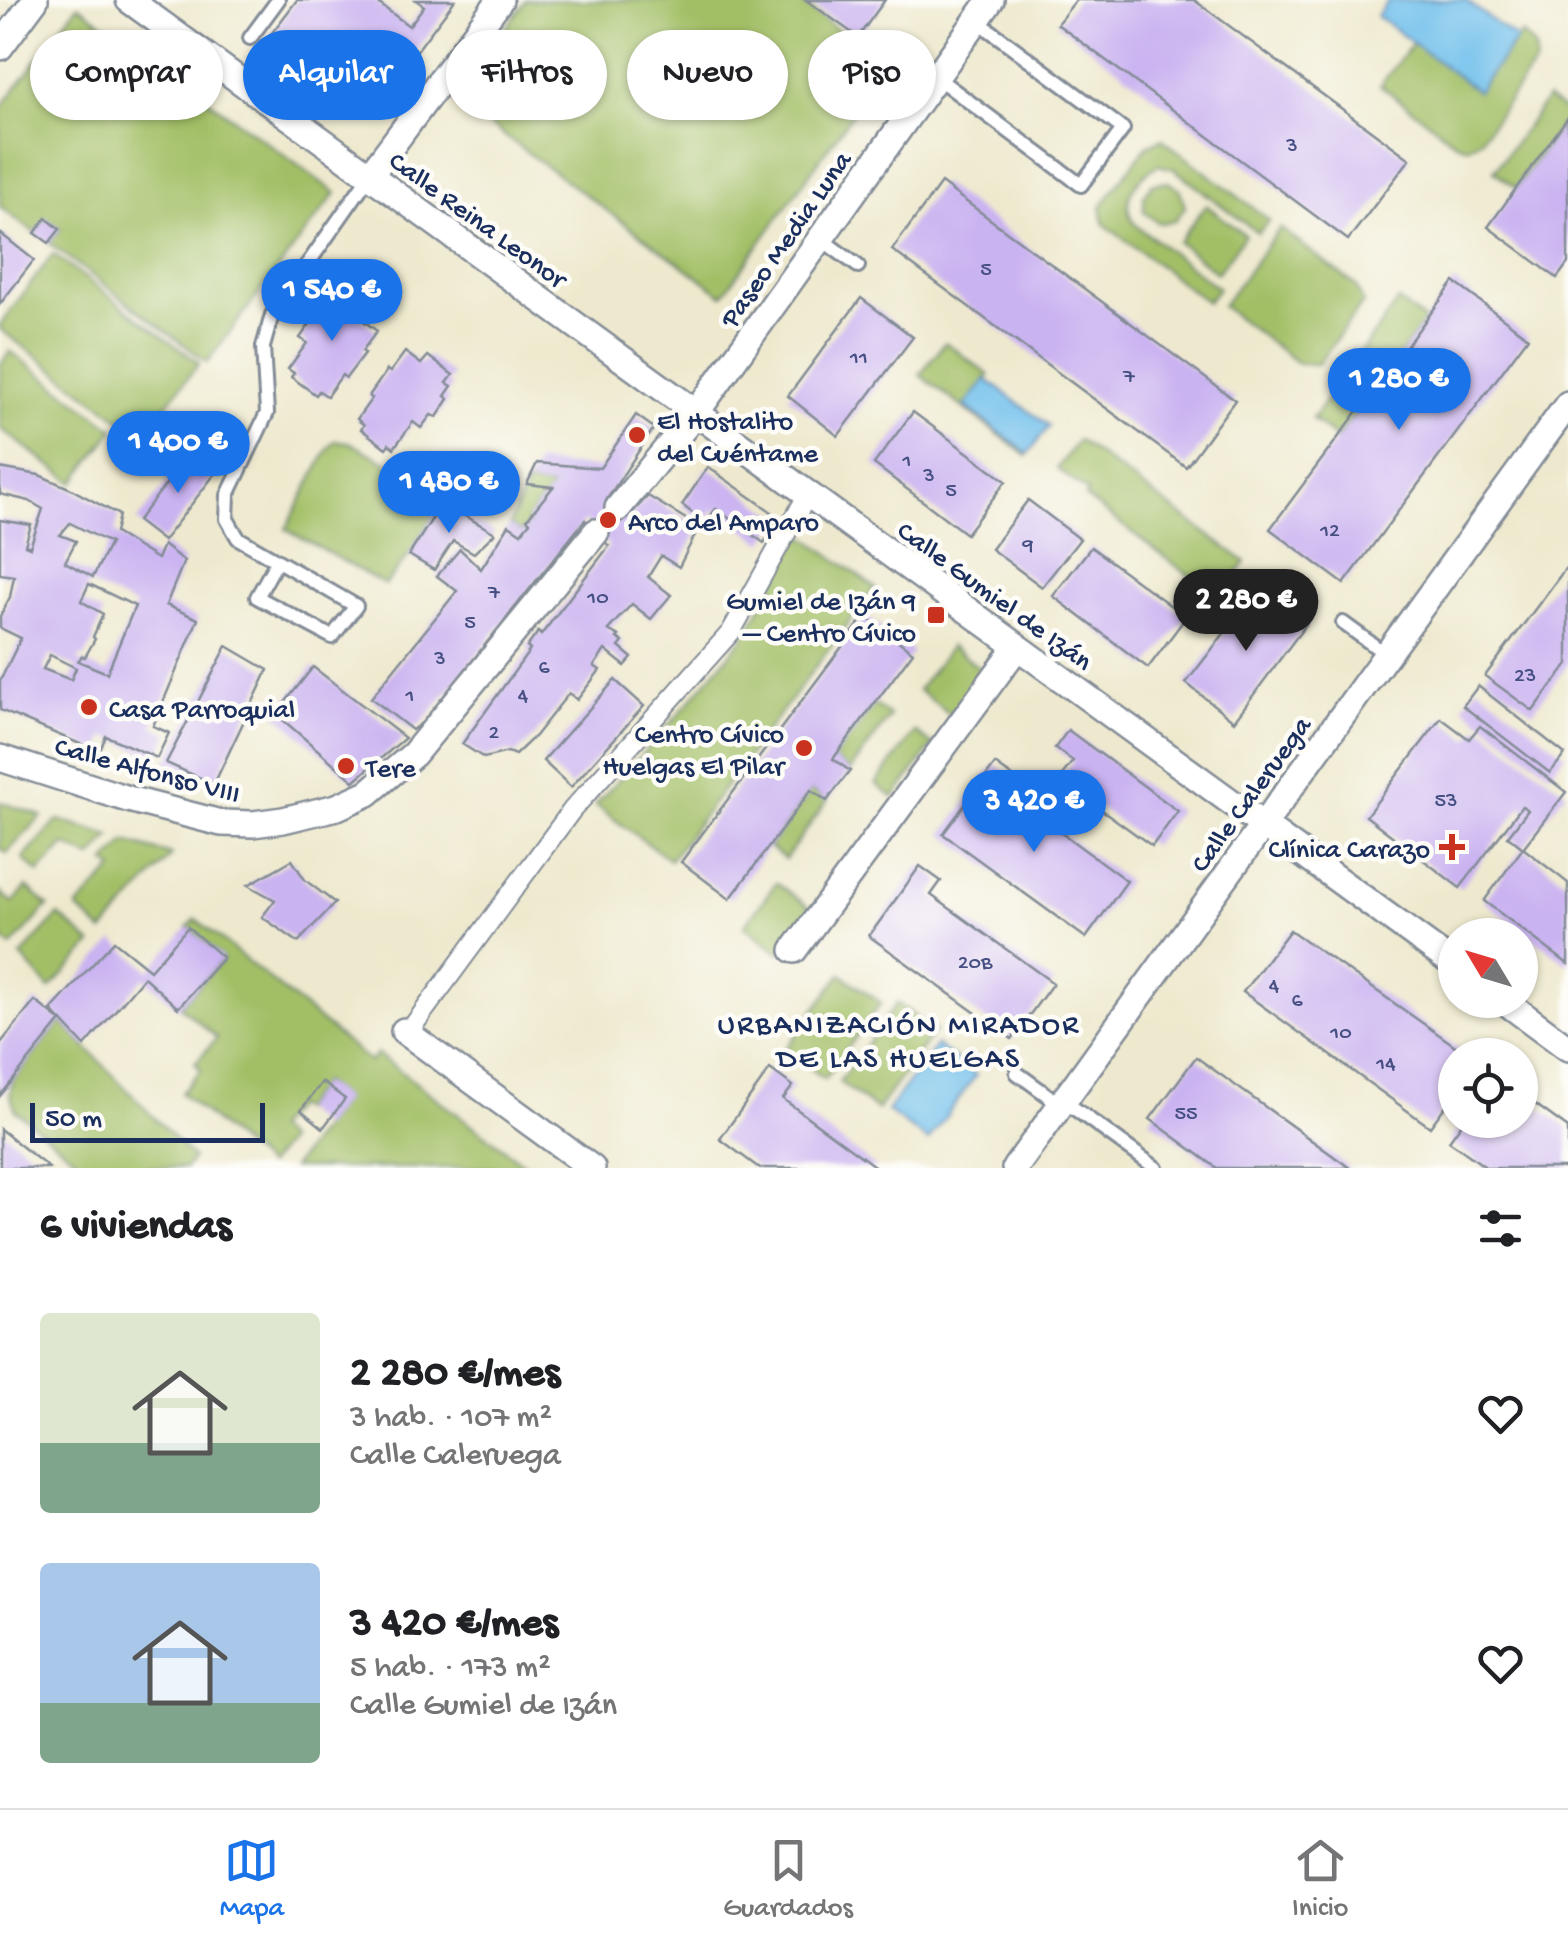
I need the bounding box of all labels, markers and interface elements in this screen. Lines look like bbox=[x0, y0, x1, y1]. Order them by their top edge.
chip: Comprar bbox=[30, 30, 223, 120]
chip: Alquilar bbox=[243, 30, 426, 120]
chip: Filtros bbox=[446, 30, 607, 120]
chip: Nuevo bbox=[627, 30, 788, 120]
chip: Piso bbox=[808, 30, 936, 120]
house number: 3 bbox=[1285, 134, 1298, 160]
street label: Paseo Media Luna bbox=[714, 145, 862, 336]
street label: Calle Reina Leonor bbox=[381, 146, 573, 298]
house number: 5 bbox=[980, 258, 992, 284]
pin: 1 540 € bbox=[240, 259, 424, 344]
text: 1 540 € bbox=[283, 272, 381, 310]
house number: 11 bbox=[849, 346, 868, 372]
pin: 1 280 € bbox=[1307, 348, 1491, 433]
text: 1 280 € bbox=[1350, 361, 1448, 399]
house number: 7 bbox=[1122, 365, 1135, 391]
place label: El Hostalito del Cuéntame bbox=[657, 407, 819, 472]
pin: 1 400 € bbox=[86, 411, 270, 496]
text: 1 400 € bbox=[129, 424, 227, 462]
marker: El Hostalito del Cuéntame bbox=[626, 424, 648, 446]
house number: 1 bbox=[902, 449, 911, 475]
pin: 1 480 € bbox=[357, 451, 541, 536]
text: 1 480 € bbox=[400, 464, 498, 502]
house number: 3 bbox=[922, 464, 935, 490]
house number: 5 bbox=[945, 479, 957, 505]
place label: Arco del Amparo bbox=[628, 508, 819, 541]
marker: Arco del Amparo bbox=[597, 509, 619, 531]
street label: Calle Gumiel de Izán bbox=[889, 516, 1098, 680]
house number: 12 bbox=[1319, 519, 1340, 545]
house number: 9 bbox=[1021, 534, 1034, 560]
pin: 2 280 € bbox=[1154, 569, 1338, 654]
house number: 7 bbox=[487, 581, 500, 607]
text: 2 280 € bbox=[1195, 582, 1297, 620]
house number: 10 bbox=[586, 586, 609, 612]
place label: Gumiel de Izán 9 – Centro Cívico bbox=[726, 587, 916, 652]
marker: Gumiel de Izán 9 – Centro Cívico bbox=[925, 604, 947, 626]
house number: 5 bbox=[464, 611, 476, 637]
house number: 3 bbox=[433, 647, 446, 673]
house number: 6 bbox=[538, 656, 550, 682]
house number: 23 bbox=[1514, 664, 1536, 690]
house number: 1 bbox=[405, 684, 414, 710]
house number: 4 bbox=[518, 684, 529, 710]
place label: Casa Parroquial bbox=[109, 695, 295, 728]
marker: Casa Parroquial bbox=[78, 696, 100, 718]
street label: Calle Caleruega bbox=[1185, 710, 1321, 880]
place label: Centro Cívico Huelgas El Pilar bbox=[602, 720, 786, 785]
house number: 2 bbox=[489, 721, 500, 747]
street label: Calle Alfonso VIII bbox=[51, 732, 243, 813]
marker: Centro Cívico Huelgas El Pilar bbox=[793, 737, 815, 759]
place label: Tere bbox=[364, 754, 416, 787]
marker: Tere bbox=[335, 755, 357, 777]
pin: 3 420 € bbox=[942, 770, 1126, 855]
text: 3 420 € bbox=[984, 783, 1084, 821]
house number: 53 bbox=[1435, 789, 1458, 815]
marker: Clínica Carazo bbox=[1439, 834, 1465, 860]
place label: Clínica Carazo bbox=[1268, 835, 1430, 868]
north arrow bbox=[1438, 918, 1538, 1018]
map controls bbox=[1438, 918, 1538, 1138]
house number: 20B bbox=[958, 951, 993, 977]
house number: 4 bbox=[1269, 974, 1280, 1000]
house number: 6 bbox=[1291, 989, 1303, 1015]
district label: URBANIZACIÓN MIRADOR DE LAS HUELGAS bbox=[718, 1010, 1080, 1079]
house number: 10 bbox=[1329, 1021, 1352, 1047]
button: locate bbox=[1438, 1038, 1538, 1138]
house number: 14 bbox=[1375, 1052, 1396, 1078]
scale bar bbox=[30, 1098, 265, 1142]
house number: 55 bbox=[1174, 1102, 1198, 1128]
text: 50 m bbox=[45, 1104, 102, 1137]
icon: filters bbox=[1473, 1201, 1528, 1256]
text: 6 viviendas bbox=[40, 1204, 232, 1253]
text: 2 280 €/mes bbox=[350, 1351, 560, 1400]
icon: home bbox=[120, 1353, 240, 1473]
icon: heart bbox=[1473, 1386, 1528, 1441]
text: 3 hab. · 107 m² bbox=[350, 1400, 552, 1438]
text: Calle Caleruega bbox=[350, 1438, 561, 1476]
text: 3 420 €/mes bbox=[350, 1601, 558, 1650]
icon: home bbox=[120, 1603, 240, 1723]
icon: heart bbox=[1473, 1636, 1528, 1691]
text: 5 hab. · 173 m² bbox=[350, 1650, 551, 1688]
text: Calle Gumiel de Izán bbox=[350, 1688, 617, 1726]
tab: Mapa bbox=[220, 1833, 284, 1926]
tab: Guardados bbox=[723, 1833, 853, 1926]
tab: Inicio bbox=[1292, 1833, 1348, 1926]

